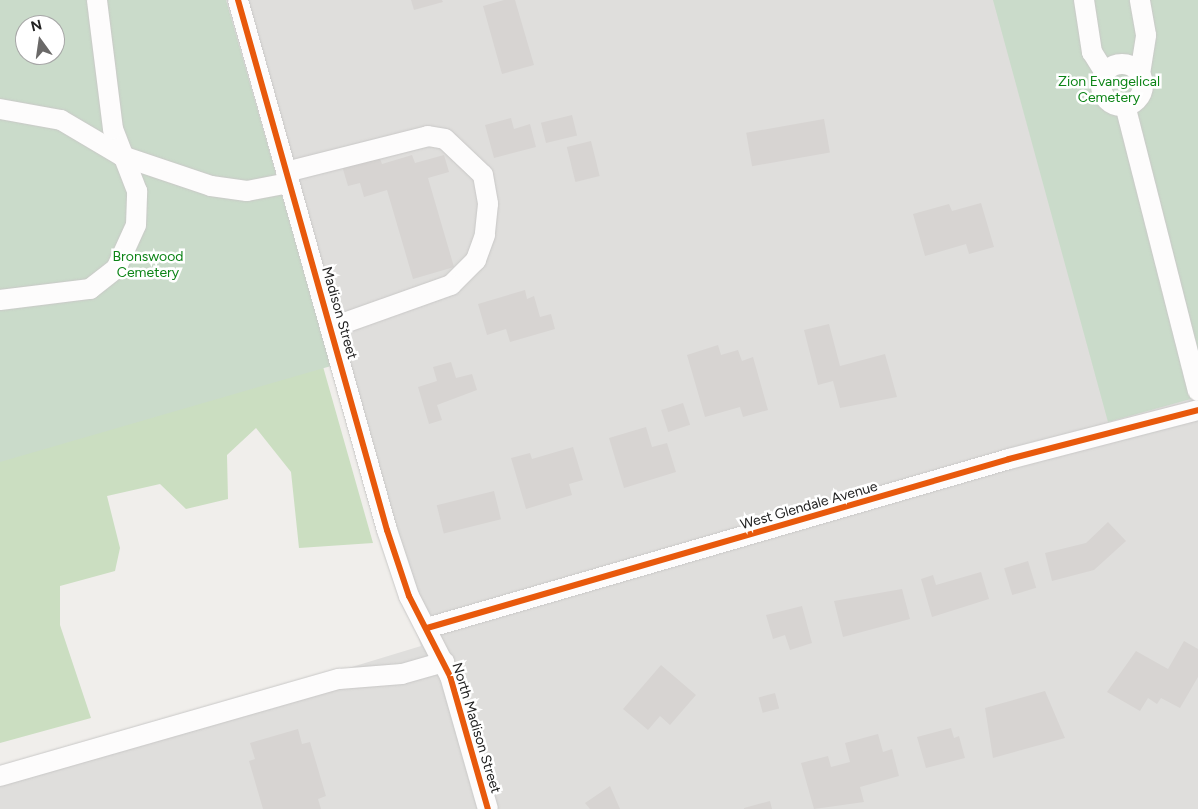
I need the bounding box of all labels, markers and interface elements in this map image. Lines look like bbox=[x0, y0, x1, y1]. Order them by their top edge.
north arrow bbox=[15, 15, 65, 65]
text: N bbox=[29, 16, 44, 35]
park label: Zion Evangelical Cemetery bbox=[1058, 74, 1160, 106]
park label: Bronswood Cemetery bbox=[113, 249, 183, 282]
street label: Madison Street bbox=[318, 265, 360, 361]
street label: West Glendale Avenue bbox=[739, 478, 879, 534]
street label: North Madison Street bbox=[448, 661, 504, 795]

